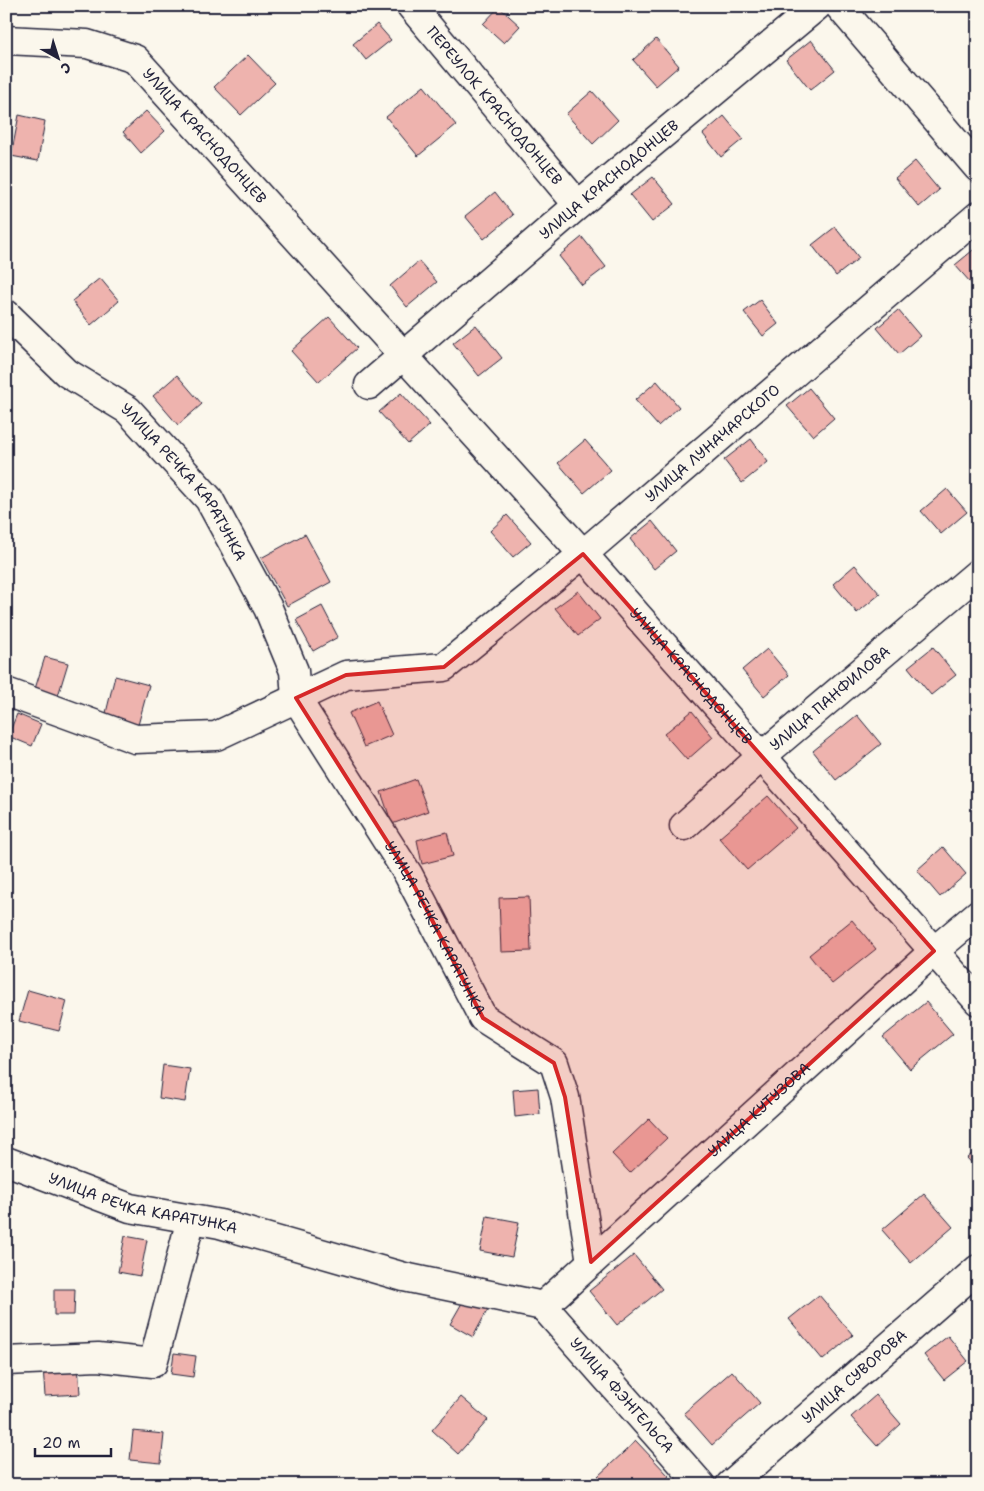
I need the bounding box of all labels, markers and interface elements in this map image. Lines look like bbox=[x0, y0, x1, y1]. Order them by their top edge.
street label: ПЕРЕУЛОК КРАСНОДОНЦЕВ bbox=[422, 22, 567, 189]
north arrow bbox=[32, 32, 82, 82]
text: С bbox=[57, 58, 75, 78]
street label: УЛИЦА КРАСНОДОНЦЕВ bbox=[138, 64, 271, 208]
street label: УЛИЦА КРАСНОДОНЦЕВ bbox=[535, 115, 683, 244]
street label: УЛИЦА ЛУНАЧАРСКОГО bbox=[641, 380, 784, 506]
street label: УЛИЦА РЕЧКА КАРАТУНКА bbox=[118, 398, 251, 565]
street label: УЛИЦА КРАСНОДОНЦЕВ bbox=[625, 604, 757, 749]
street label: УЛИЦА ПАНФИЛОВА bbox=[766, 641, 895, 755]
street label: УЛИЦА РЕЧКА КАРАТУНКА bbox=[380, 837, 490, 1019]
street label: УЛИЦА КУТУЗОВА bbox=[704, 1058, 815, 1162]
street label: УЛИЦА РЕЧКА КАРАТУНКА bbox=[46, 1168, 240, 1239]
street label: УЛИЦА СУВОРОВА bbox=[798, 1325, 911, 1428]
street label: УЛИЦА Ф.ЭНГЕЛЬСА bbox=[565, 1333, 678, 1457]
scale bar bbox=[35, 1426, 111, 1458]
text: 20 m bbox=[42, 1433, 81, 1453]

